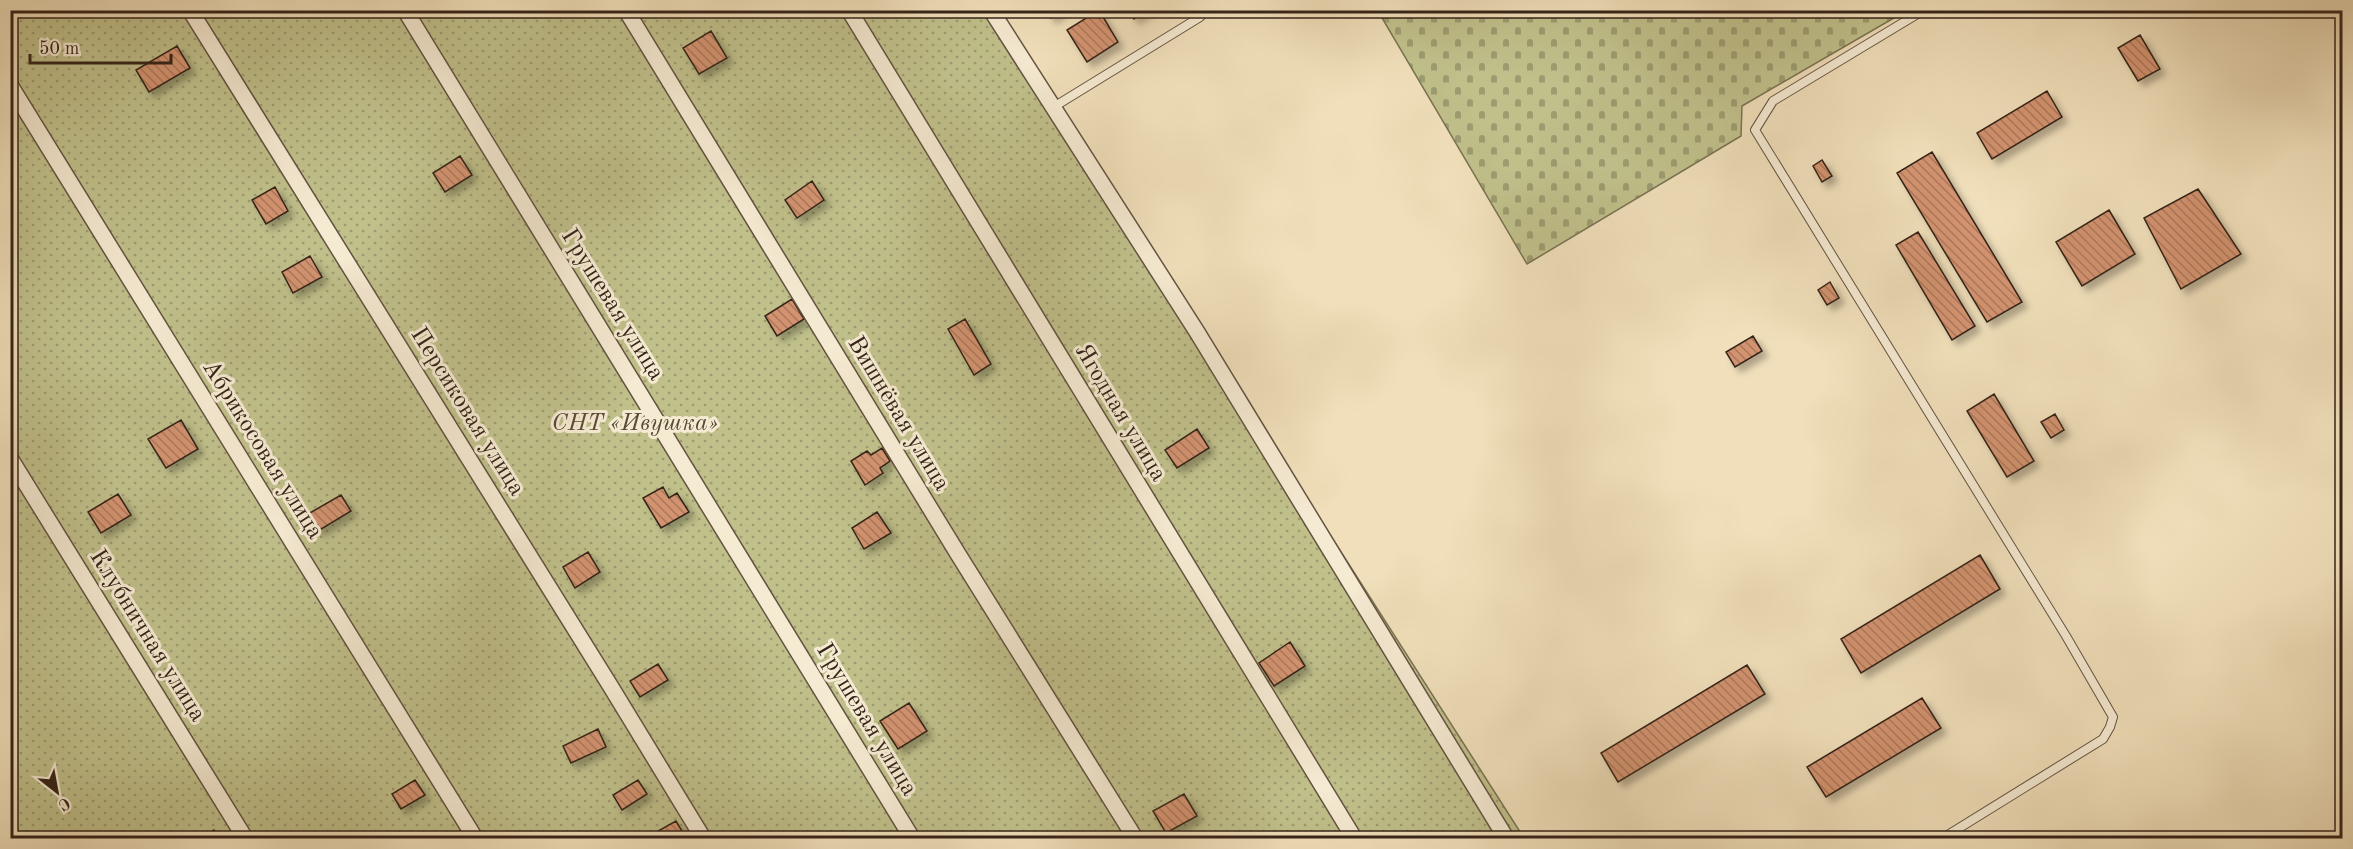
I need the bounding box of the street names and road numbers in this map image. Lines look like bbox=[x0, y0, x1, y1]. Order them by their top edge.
street label: Грушевая улица bbox=[556, 225, 668, 385]
street label: Персиковая улица bbox=[406, 324, 529, 501]
street label: Вишнёвая улица bbox=[842, 332, 954, 496]
street label: Ягодная улица bbox=[1070, 340, 1170, 486]
street label: Абрикосовая улица bbox=[197, 356, 327, 544]
street label: Клубничная улица bbox=[84, 546, 210, 726]
street label: Грушевая улица bbox=[811, 639, 921, 801]

